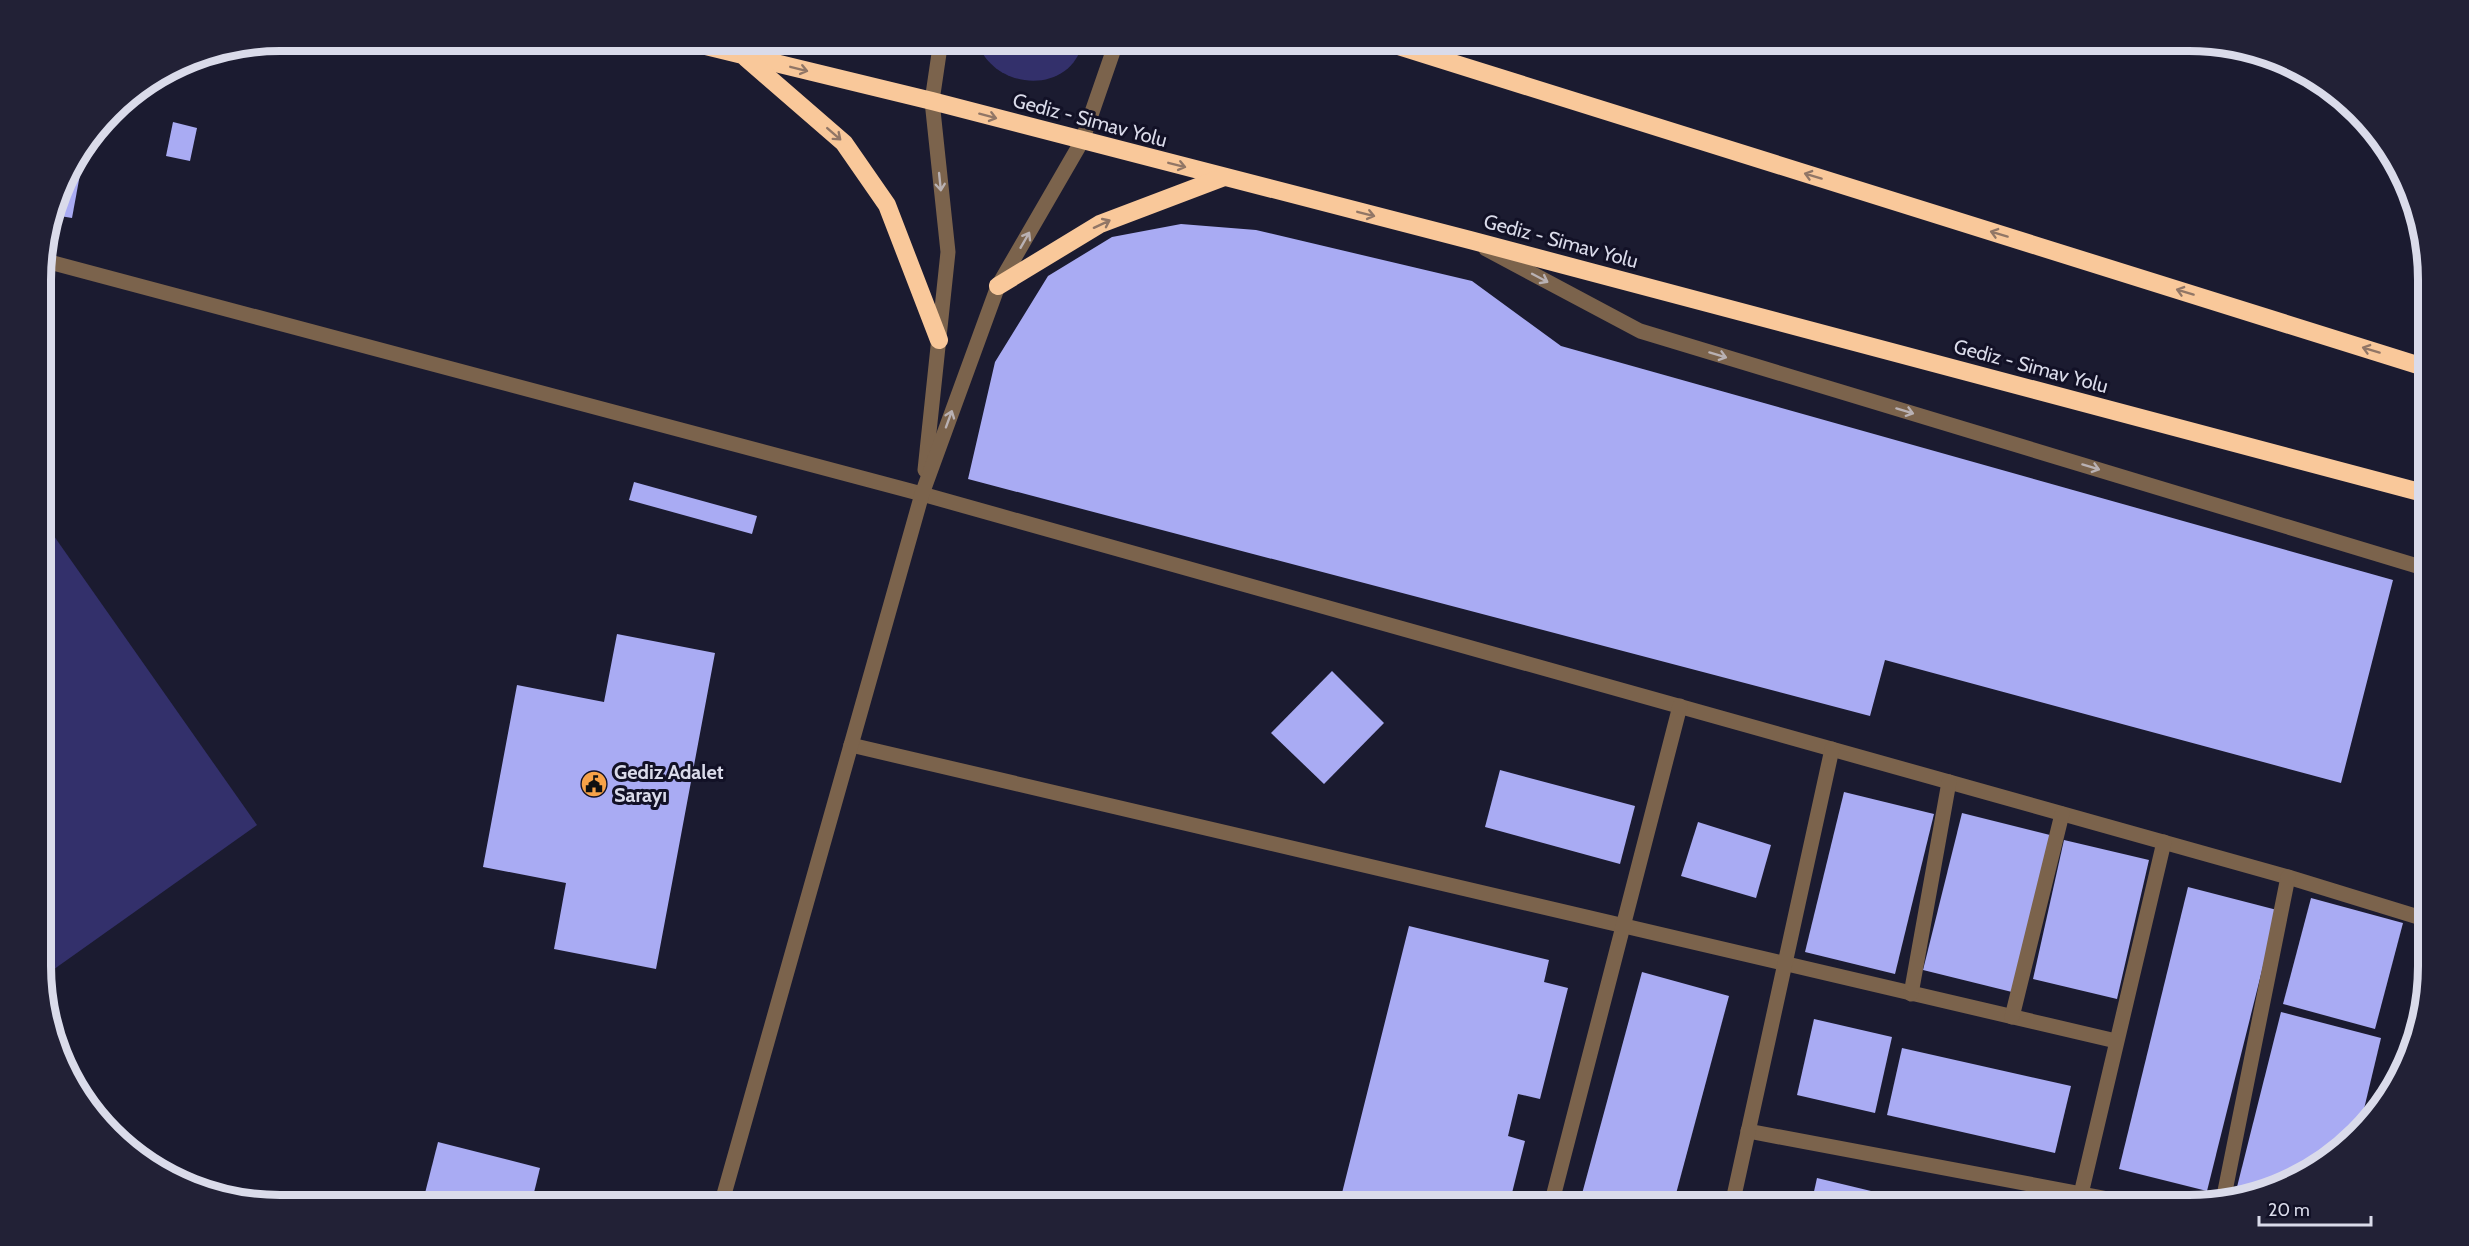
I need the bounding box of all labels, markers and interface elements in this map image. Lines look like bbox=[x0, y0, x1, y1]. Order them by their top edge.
one-way arrow bbox=[789, 63, 808, 75]
street label: Gediz - Simav Yolu bbox=[1010, 88, 1170, 152]
one-way arrow bbox=[978, 111, 997, 123]
one-way arrow bbox=[826, 127, 841, 141]
one-way arrow bbox=[1167, 160, 1186, 172]
one-way arrow bbox=[1804, 170, 1823, 181]
one-way arrow bbox=[935, 171, 946, 191]
one-way arrow bbox=[1356, 208, 1375, 220]
street label: Gediz - Simav Yolu bbox=[1481, 209, 1641, 273]
one-way arrow bbox=[1093, 218, 1111, 230]
one-way arrow bbox=[1990, 228, 2009, 239]
one-way arrow bbox=[1019, 232, 1031, 249]
one-way arrow bbox=[1531, 272, 1548, 284]
one-way arrow bbox=[2176, 286, 2195, 297]
street label: Gediz - Simav Yolu bbox=[1951, 334, 2111, 398]
one-way arrow bbox=[2362, 344, 2381, 355]
one-way arrow bbox=[1708, 350, 1727, 361]
one-way arrow bbox=[1895, 406, 1914, 417]
one-way arrow bbox=[945, 410, 956, 429]
one-way arrow bbox=[2081, 463, 2100, 474]
place label: Gediz Adalet Sarayı bbox=[614, 760, 724, 807]
public building icon: Gediz Adalet Sarayı bbox=[579, 769, 609, 799]
scale bar bbox=[2259, 1189, 2372, 1227]
text: 20 m bbox=[2268, 1199, 2310, 1221]

